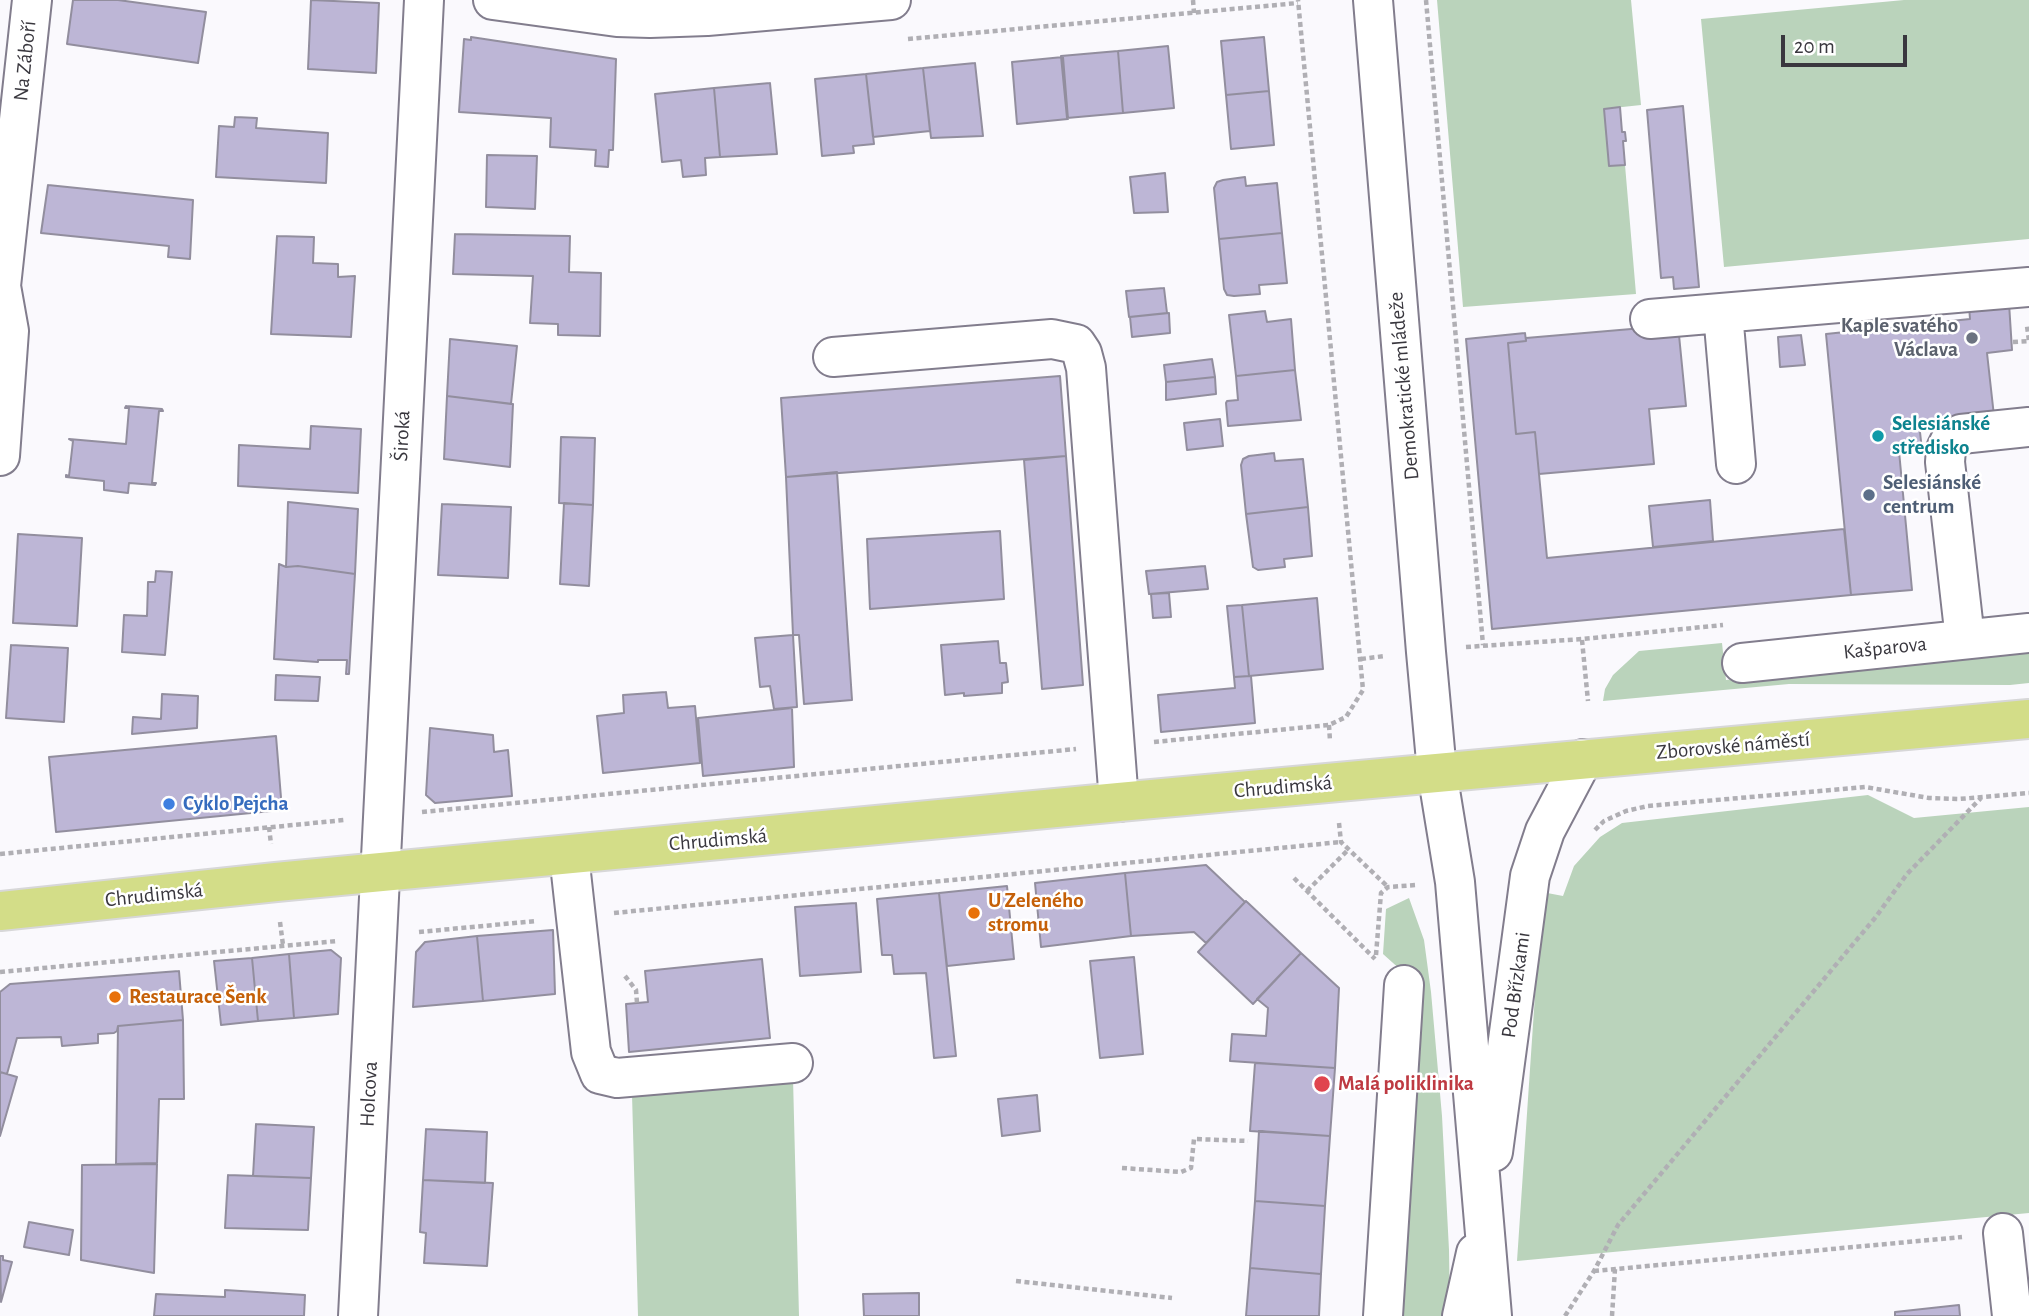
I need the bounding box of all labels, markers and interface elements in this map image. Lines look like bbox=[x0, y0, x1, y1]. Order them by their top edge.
street label: Na Záboří bbox=[8, 20, 42, 102]
scale bar bbox=[1784, 21, 1910, 65]
text: 20 m bbox=[1794, 36, 1835, 57]
street label: Demokratické mládeže bbox=[1383, 291, 1425, 481]
place label: Kaple svatého Václava bbox=[1841, 313, 1958, 363]
marker: Kaple svatého Václava bbox=[1964, 330, 1980, 346]
street label: Široká bbox=[388, 410, 416, 462]
place label: Selesiánské středisko bbox=[1892, 411, 1990, 461]
marker: Selesiánské středisko bbox=[1870, 428, 1886, 444]
place label: Selesiánské centrum bbox=[1883, 470, 1981, 520]
marker: Selesiánské centrum bbox=[1861, 487, 1877, 503]
street label: Kašparova bbox=[1842, 631, 1928, 665]
street label: Zborovské náměstí bbox=[1655, 727, 1811, 765]
street label: Chrudimská bbox=[1233, 770, 1333, 804]
place label: Cyklo Pejcha bbox=[183, 791, 289, 817]
marker: Cyklo Pejcha bbox=[161, 796, 177, 812]
street label: Chrudimská bbox=[668, 823, 768, 857]
street label: Chrudimská bbox=[104, 877, 204, 913]
place label: U Zeleného stromu bbox=[988, 888, 1084, 938]
marker: U Zeleného stromu bbox=[966, 905, 982, 921]
street label: Pod Břízkami bbox=[1496, 930, 1536, 1040]
place label: Restaurace Šenk bbox=[129, 984, 267, 1010]
marker: Restaurace Šenk bbox=[107, 989, 123, 1005]
street label: Holcova bbox=[355, 1060, 383, 1128]
place label: Malá poliklinika bbox=[1338, 1071, 1474, 1097]
marker: Malá poliklinika bbox=[1312, 1074, 1332, 1094]

